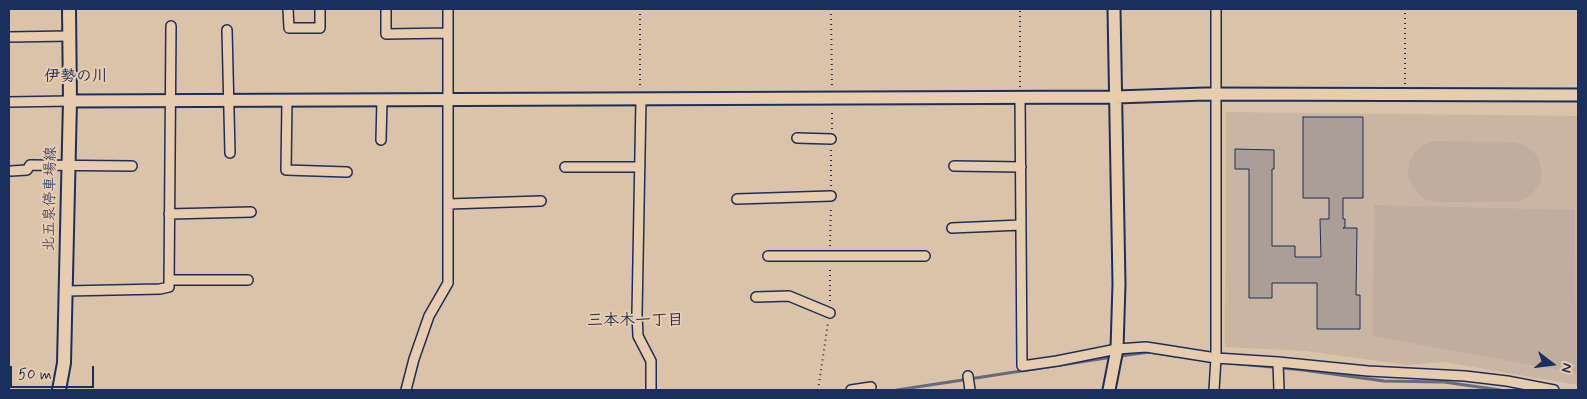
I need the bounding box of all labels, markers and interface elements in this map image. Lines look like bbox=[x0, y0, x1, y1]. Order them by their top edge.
district label: 伊勢の川 bbox=[44, 68, 108, 88]
street label: 北五泉停車場線 bbox=[41, 146, 61, 252]
district label: 三本木一丁目 bbox=[587, 312, 683, 332]
north arrow bbox=[1527, 339, 1577, 389]
scale bar bbox=[12, 356, 96, 388]
text: N bbox=[1557, 361, 1576, 375]
text: 50 m bbox=[18, 365, 52, 385]

